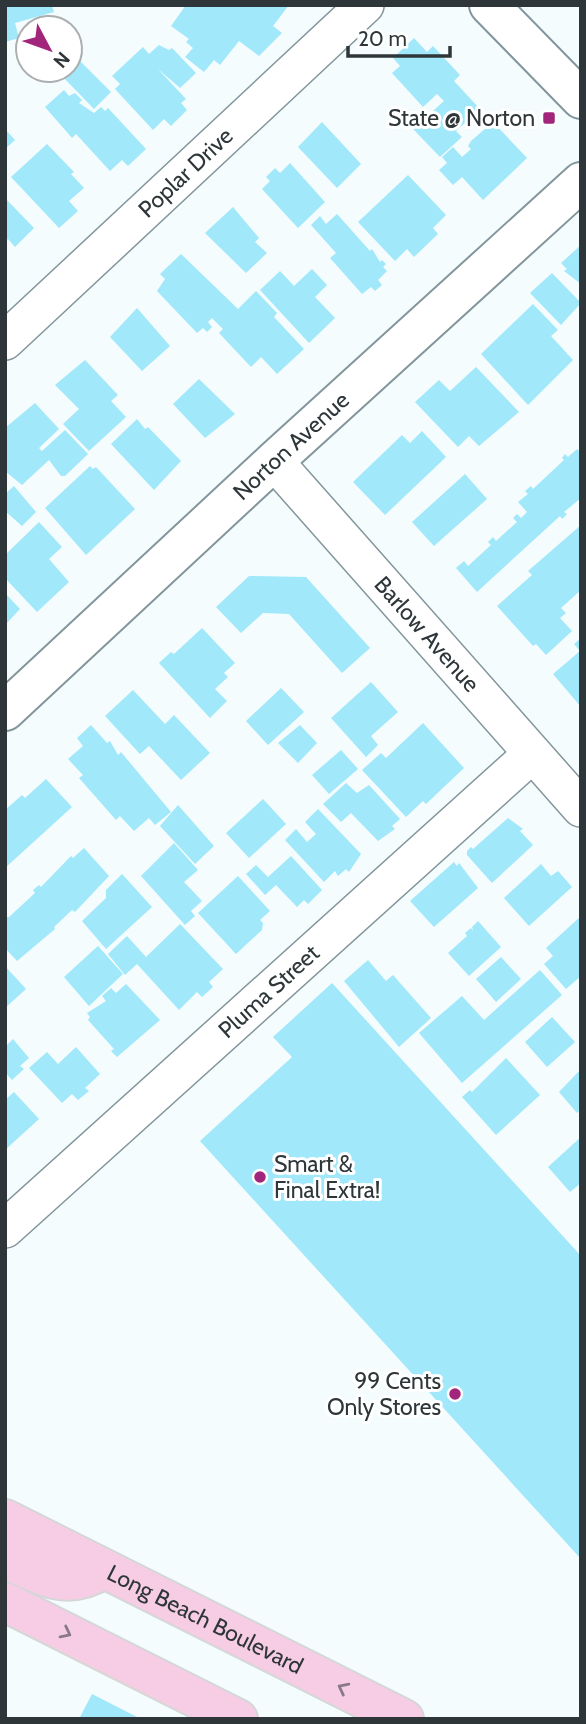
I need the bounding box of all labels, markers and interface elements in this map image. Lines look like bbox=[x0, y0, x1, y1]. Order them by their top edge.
north arrow bbox=[14, 14, 84, 84]
scale bar bbox=[348, 14, 449, 58]
text: 20 m bbox=[358, 26, 407, 51]
text: N bbox=[48, 47, 75, 72]
place label: State @ Norton bbox=[388, 104, 535, 132]
marker: State @ Norton bbox=[541, 110, 557, 126]
street label: Poplar Drive bbox=[133, 122, 239, 223]
street label: Norton Avenue bbox=[227, 386, 355, 506]
street label: Barlow Avenue bbox=[369, 571, 486, 698]
street label: Pluma Street bbox=[212, 939, 325, 1044]
place label: Smart & Final Extra! bbox=[274, 1150, 380, 1204]
marker: Smart & Final Extra! bbox=[252, 1169, 268, 1185]
place label: 99 Cents Only Stores bbox=[327, 1367, 441, 1421]
marker: 99 Cents Only Stores bbox=[447, 1386, 463, 1402]
street label: Long Beach Boulevard bbox=[103, 1559, 308, 1680]
one-way arrow bbox=[59, 1625, 71, 1639]
one-way arrow bbox=[338, 1683, 350, 1697]

